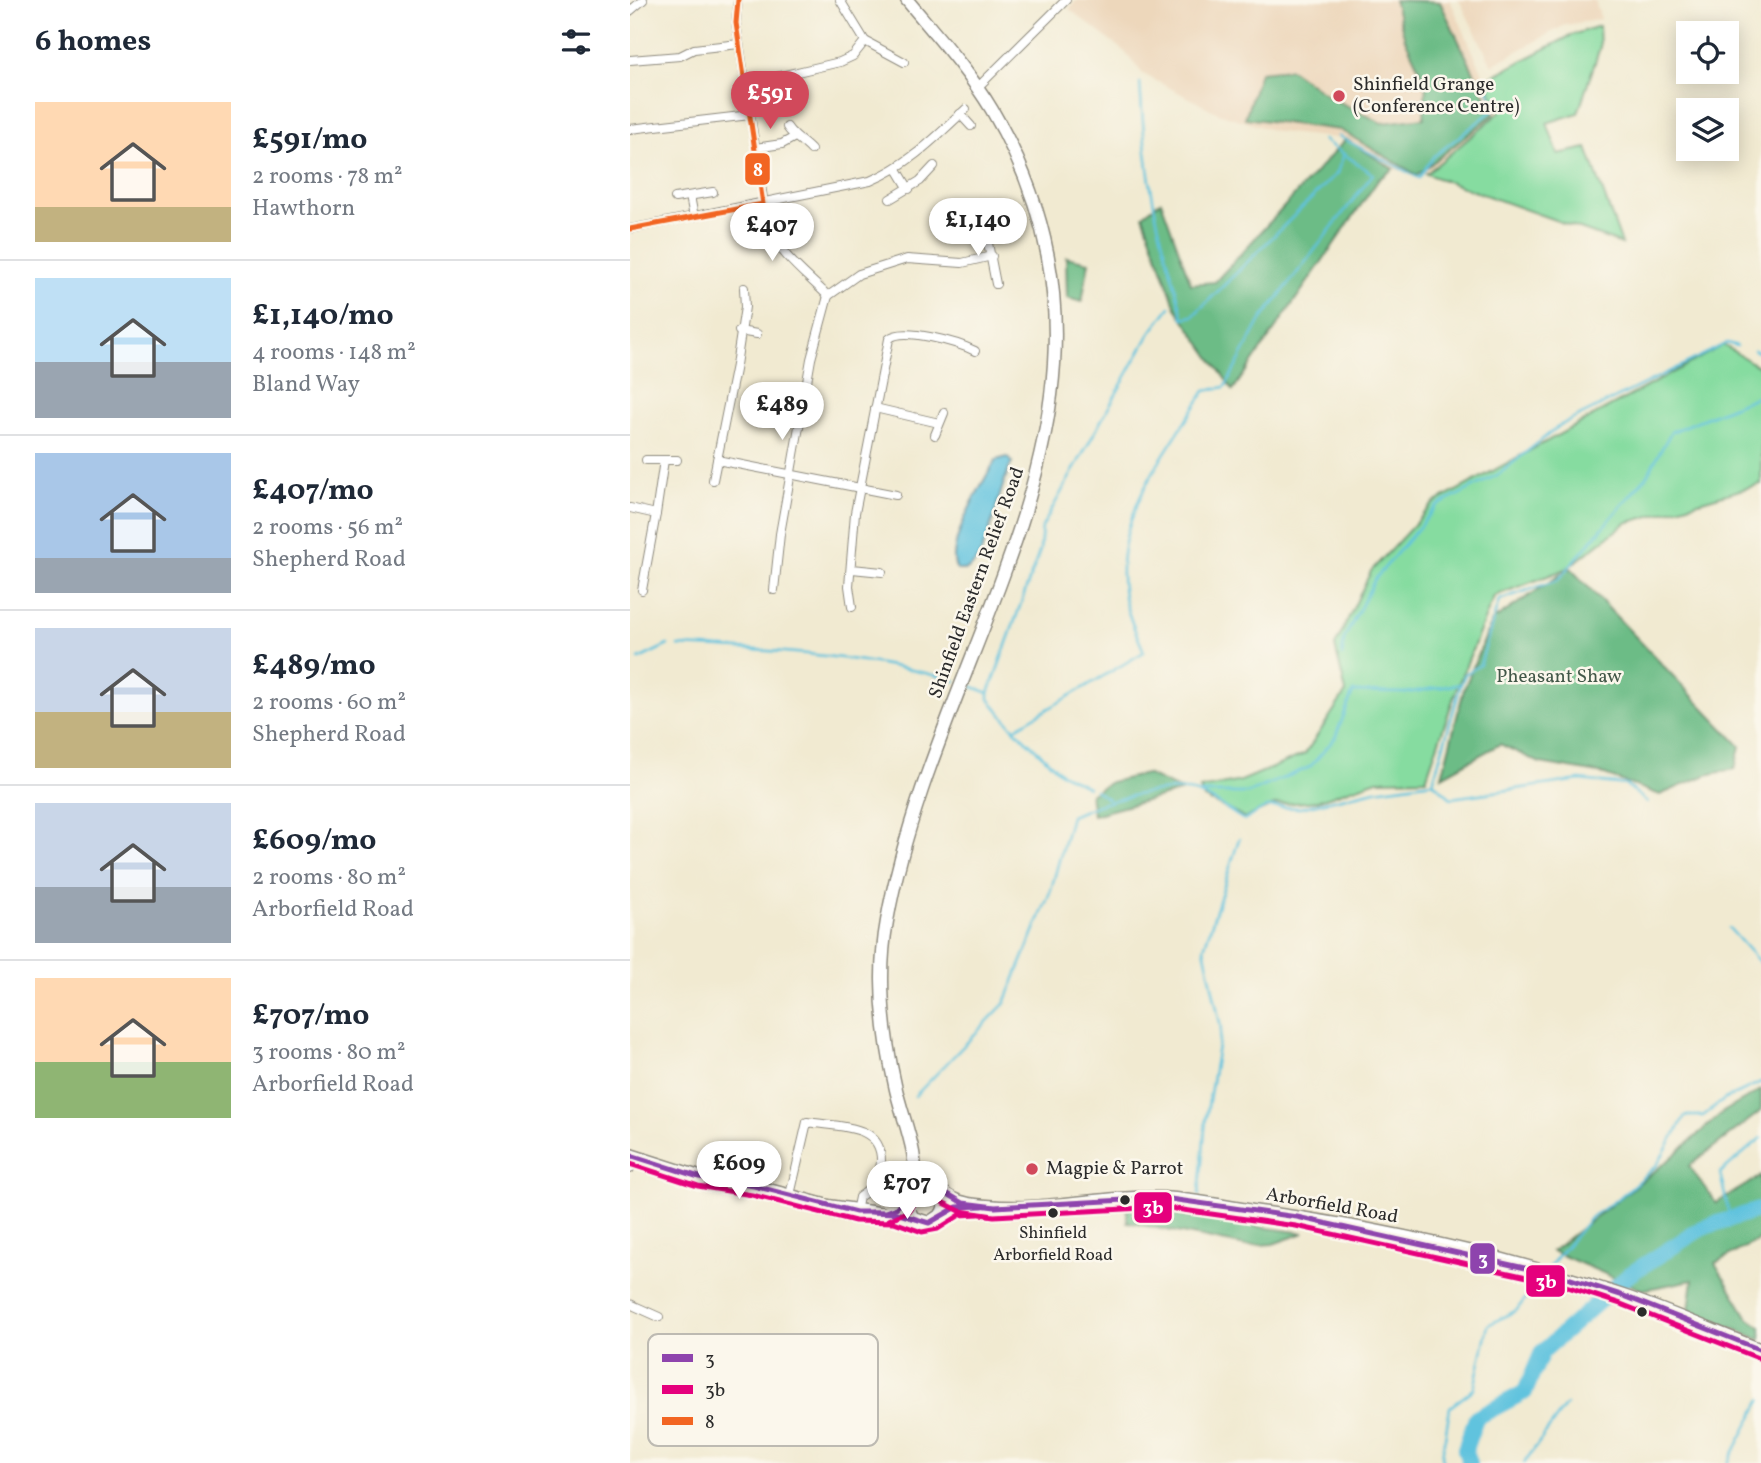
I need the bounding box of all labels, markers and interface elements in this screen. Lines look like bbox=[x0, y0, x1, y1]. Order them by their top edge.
text: 6 homes bbox=[35, 21, 151, 63]
map controls bbox=[1676, 21, 1739, 161]
button: locate bbox=[1676, 21, 1739, 84]
icon: filters bbox=[557, 23, 595, 61]
pin: £591 bbox=[729, 72, 811, 131]
place label: Shinfield Grange (Conference Centre) bbox=[1353, 72, 1519, 120]
text: £591 bbox=[747, 78, 793, 110]
marker: Shinfield Grange (Conference Centre) bbox=[1331, 88, 1347, 104]
button: layers bbox=[1676, 98, 1739, 161]
text: £591/mo bbox=[252, 119, 368, 161]
icon: home bbox=[91, 130, 175, 214]
line badge: 8 bbox=[744, 152, 771, 186]
text: 8 bbox=[753, 158, 763, 184]
text: 2 rooms · 78 m² bbox=[252, 161, 403, 193]
text: Hawthorn bbox=[252, 193, 355, 225]
pin: £1,140 bbox=[921, 198, 1035, 258]
pin: £407 bbox=[731, 204, 813, 263]
text: £1,140 bbox=[945, 205, 1011, 237]
text: £407 bbox=[746, 210, 798, 242]
text: £1,140/mo bbox=[252, 295, 394, 337]
icon: home bbox=[91, 306, 175, 390]
text: 4 rooms · 148 m² bbox=[252, 337, 416, 369]
text: Bland Way bbox=[252, 369, 360, 401]
pin: £489 bbox=[741, 382, 823, 442]
text: £489 bbox=[756, 389, 808, 421]
street label: Shinfield Eastern Relief Road bbox=[923, 464, 1031, 702]
text: £407/mo bbox=[252, 470, 374, 512]
icon: home bbox=[91, 481, 175, 565]
text: 2 rooms · 56 m² bbox=[252, 512, 403, 544]
text: Shepherd Road bbox=[252, 544, 406, 576]
text: £489/mo bbox=[252, 645, 376, 687]
icon: home bbox=[91, 656, 175, 740]
park label: Pheasant Shaw bbox=[1496, 664, 1622, 690]
text: 2 rooms · 60 m² bbox=[252, 687, 406, 719]
text: Shepherd Road bbox=[252, 719, 406, 751]
text: £609/mo bbox=[252, 820, 376, 862]
icon: home bbox=[91, 831, 175, 915]
text: 2 rooms · 80 m² bbox=[252, 862, 406, 894]
text: Arborfield Road bbox=[252, 894, 414, 926]
text: £707/mo bbox=[252, 995, 369, 1037]
icon: home bbox=[91, 1006, 175, 1090]
text: 3 rooms · 80 m² bbox=[252, 1037, 405, 1069]
text: Arborfield Road bbox=[252, 1069, 414, 1101]
pin: £609 bbox=[698, 1142, 780, 1201]
text: £609 bbox=[713, 1148, 765, 1180]
place label: Magpie & Parrot bbox=[1046, 1156, 1184, 1182]
marker: Magpie & Parrot bbox=[1024, 1161, 1040, 1177]
pin: £707 bbox=[866, 1162, 948, 1221]
text: £707 bbox=[883, 1168, 931, 1200]
street label: Arborfield Road bbox=[1264, 1182, 1400, 1230]
line badge: 3b bbox=[1133, 1191, 1173, 1224]
unlabelled marker bbox=[1118, 1193, 1132, 1207]
text: 3b bbox=[1142, 1196, 1164, 1222]
marker: Shinfield Arborfield Road bbox=[1046, 1206, 1060, 1220]
place label: Shinfield Arborfield Road bbox=[993, 1222, 1113, 1267]
line badge: 3 bbox=[1469, 1242, 1496, 1275]
text: 3 bbox=[1478, 1247, 1488, 1273]
line badge: 3b bbox=[1525, 1264, 1566, 1298]
text: 3b bbox=[1535, 1270, 1557, 1296]
unlabelled marker bbox=[1635, 1305, 1649, 1319]
legend bbox=[648, 1334, 878, 1446]
text: 3 bbox=[705, 1347, 715, 1373]
text: 3b bbox=[705, 1378, 725, 1404]
text: 8 bbox=[705, 1410, 715, 1436]

